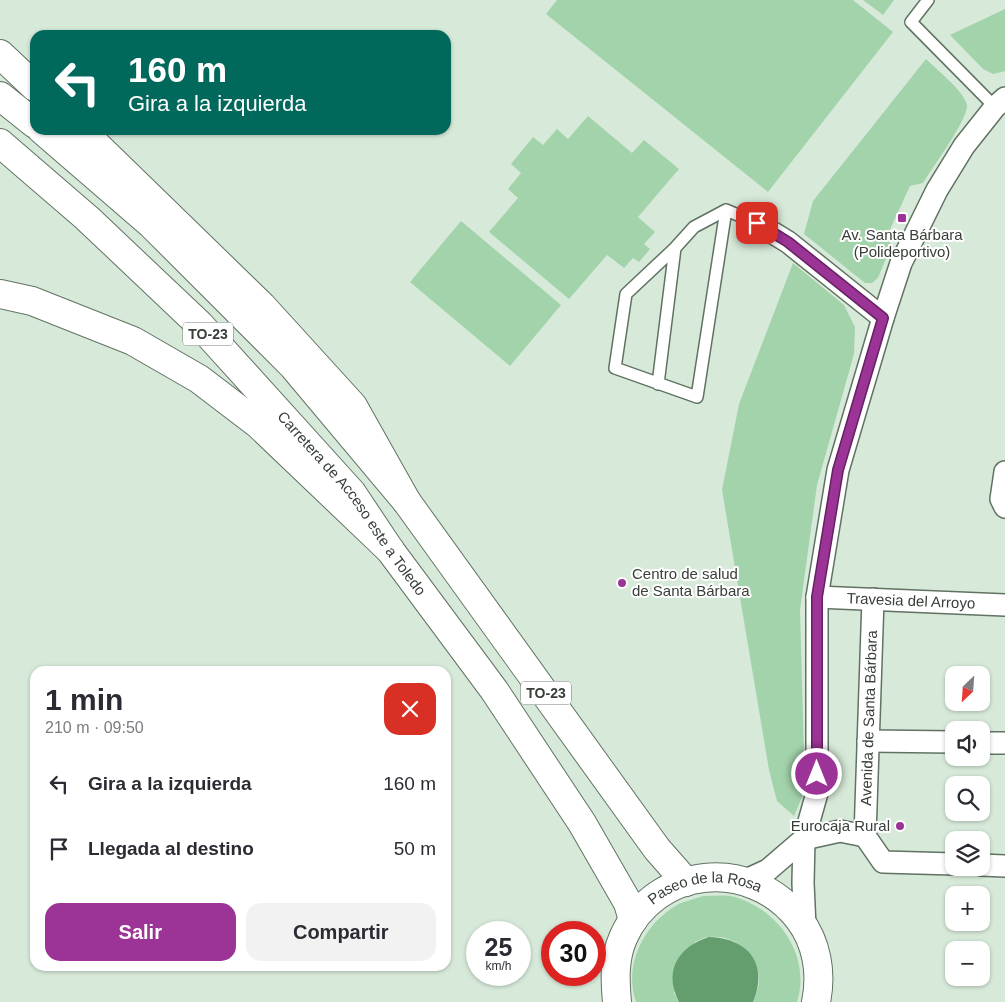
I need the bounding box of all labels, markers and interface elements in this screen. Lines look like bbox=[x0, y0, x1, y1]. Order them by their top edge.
icon: left bbox=[45, 50, 110, 115]
text: 160 m bbox=[128, 50, 227, 89]
text: Gira a la izquierda bbox=[128, 91, 307, 116]
pin bbox=[736, 202, 778, 244]
icon: arrive bbox=[743, 209, 771, 237]
marker: Av. Santa Bárbara (Polideportivo) bbox=[896, 212, 908, 224]
place label: Av. Santa Bárbara (Polideportivo) bbox=[841, 226, 963, 260]
road number: TO-23 bbox=[183, 322, 233, 346]
street label: Carretera de Acceso este a Toledo bbox=[274, 408, 430, 598]
place label: Centro de salud de Santa Bárbara bbox=[632, 565, 750, 599]
marker: Centro de salud de Santa Bárbara bbox=[616, 577, 628, 589]
street label: Travesia del Arroyo bbox=[846, 589, 976, 612]
street label: Avenida de Santa Bárbara bbox=[857, 629, 880, 806]
north arrow bbox=[945, 666, 990, 711]
map controls bbox=[945, 666, 990, 986]
road number: TO-23 bbox=[521, 681, 571, 704]
text: 1 min bbox=[45, 683, 123, 716]
button: close bbox=[384, 683, 436, 735]
text: 210 m · 09:50 bbox=[45, 719, 144, 736]
button: sound bbox=[945, 721, 990, 766]
position arrow bbox=[790, 747, 842, 799]
icon: left bbox=[45, 770, 73, 798]
text: Gira a la izquierda bbox=[88, 773, 252, 794]
text: 160 m bbox=[383, 773, 436, 794]
button: search bbox=[945, 776, 990, 821]
place label: Eurocaja Rural bbox=[791, 817, 890, 834]
marker: Eurocaja Rural bbox=[894, 820, 906, 832]
button: layers bbox=[945, 831, 990, 876]
icon: arrive bbox=[45, 835, 73, 863]
text: Llegada al destino bbox=[88, 838, 254, 859]
text: 50 m bbox=[394, 838, 436, 859]
street label: Paseo de la Rosa bbox=[644, 868, 765, 908]
button: + bbox=[945, 886, 990, 931]
button: Salir bbox=[45, 903, 236, 961]
button: Compartir bbox=[246, 903, 436, 961]
speed limit sign: 30 bbox=[541, 921, 606, 986]
text: 25 bbox=[485, 933, 512, 961]
button: − bbox=[945, 941, 990, 986]
text: km/h bbox=[485, 959, 512, 973]

